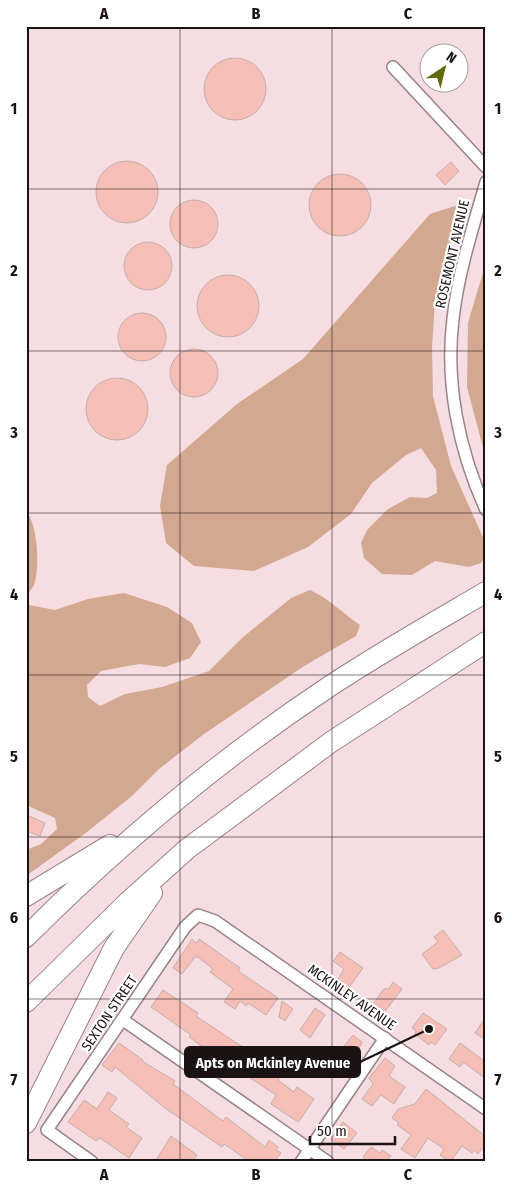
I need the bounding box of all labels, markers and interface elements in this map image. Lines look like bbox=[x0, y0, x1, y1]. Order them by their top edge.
text: A bbox=[99, 4, 109, 23]
text: B bbox=[252, 4, 261, 23]
text: C bbox=[404, 4, 413, 23]
north arrow bbox=[420, 42, 470, 92]
text: N bbox=[443, 48, 459, 67]
text: 1 bbox=[11, 99, 17, 118]
text: 1 bbox=[495, 99, 501, 118]
street label: ROSEMONT AVENUE bbox=[432, 198, 473, 310]
text: 2 bbox=[9, 261, 18, 280]
text: 2 bbox=[493, 261, 502, 280]
text: 3 bbox=[9, 423, 18, 442]
text: 3 bbox=[493, 423, 502, 442]
text: 4 bbox=[10, 585, 18, 604]
text: 4 bbox=[494, 585, 502, 604]
text: 5 bbox=[10, 747, 18, 766]
text: 5 bbox=[494, 747, 502, 766]
text: 6 bbox=[10, 908, 18, 927]
text: 6 bbox=[494, 908, 502, 927]
street label: MCKINLEY AVENUE bbox=[304, 961, 399, 1034]
street label: SEXTON STREET bbox=[78, 972, 141, 1054]
callout: Apts on Mckinley Avenue bbox=[185, 1047, 360, 1077]
text: Apts on Mckinley Avenue bbox=[195, 1054, 351, 1072]
text: 7 bbox=[11, 1070, 18, 1089]
text: 7 bbox=[495, 1070, 502, 1089]
scale bar bbox=[310, 1113, 394, 1145]
text: 50 m bbox=[317, 1122, 347, 1140]
text: A bbox=[99, 1165, 109, 1184]
text: B bbox=[252, 1165, 261, 1184]
text: C bbox=[404, 1165, 413, 1184]

